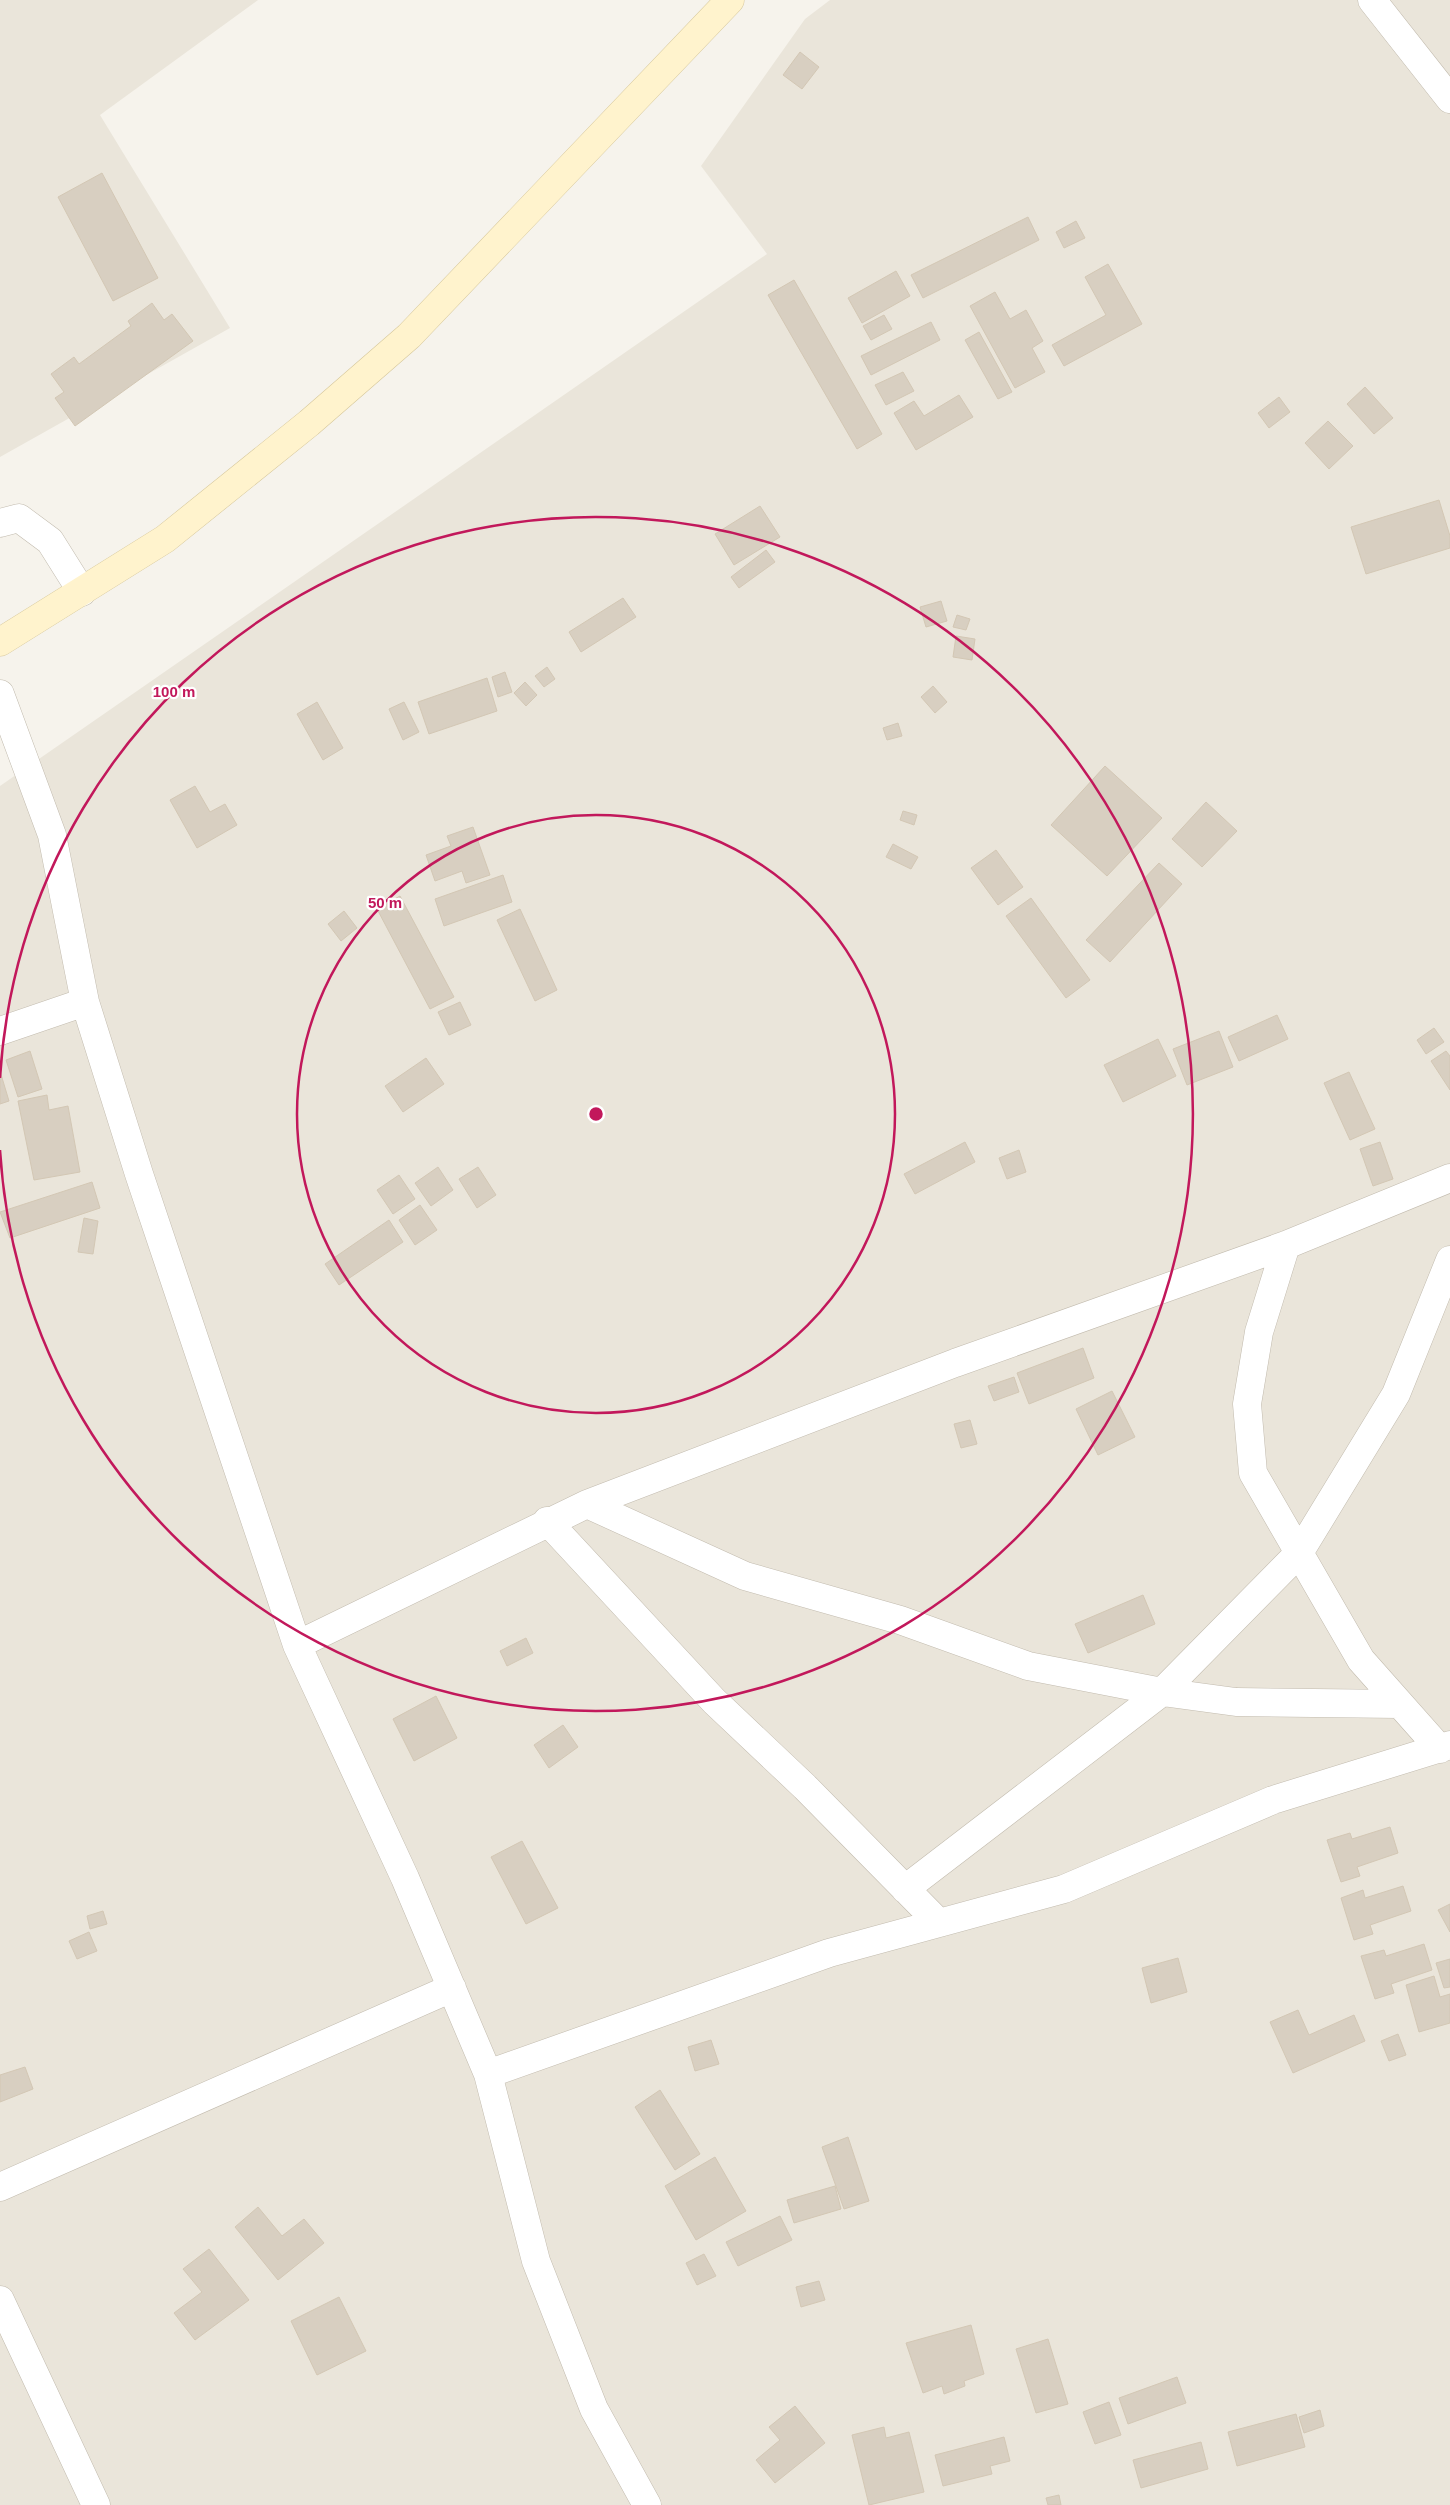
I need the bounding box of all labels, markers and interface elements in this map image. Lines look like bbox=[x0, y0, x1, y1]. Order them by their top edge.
text: 100 m bbox=[153, 683, 195, 700]
text: 50 m bbox=[368, 894, 402, 911]
centre of rings bbox=[587, 1105, 605, 1123]

